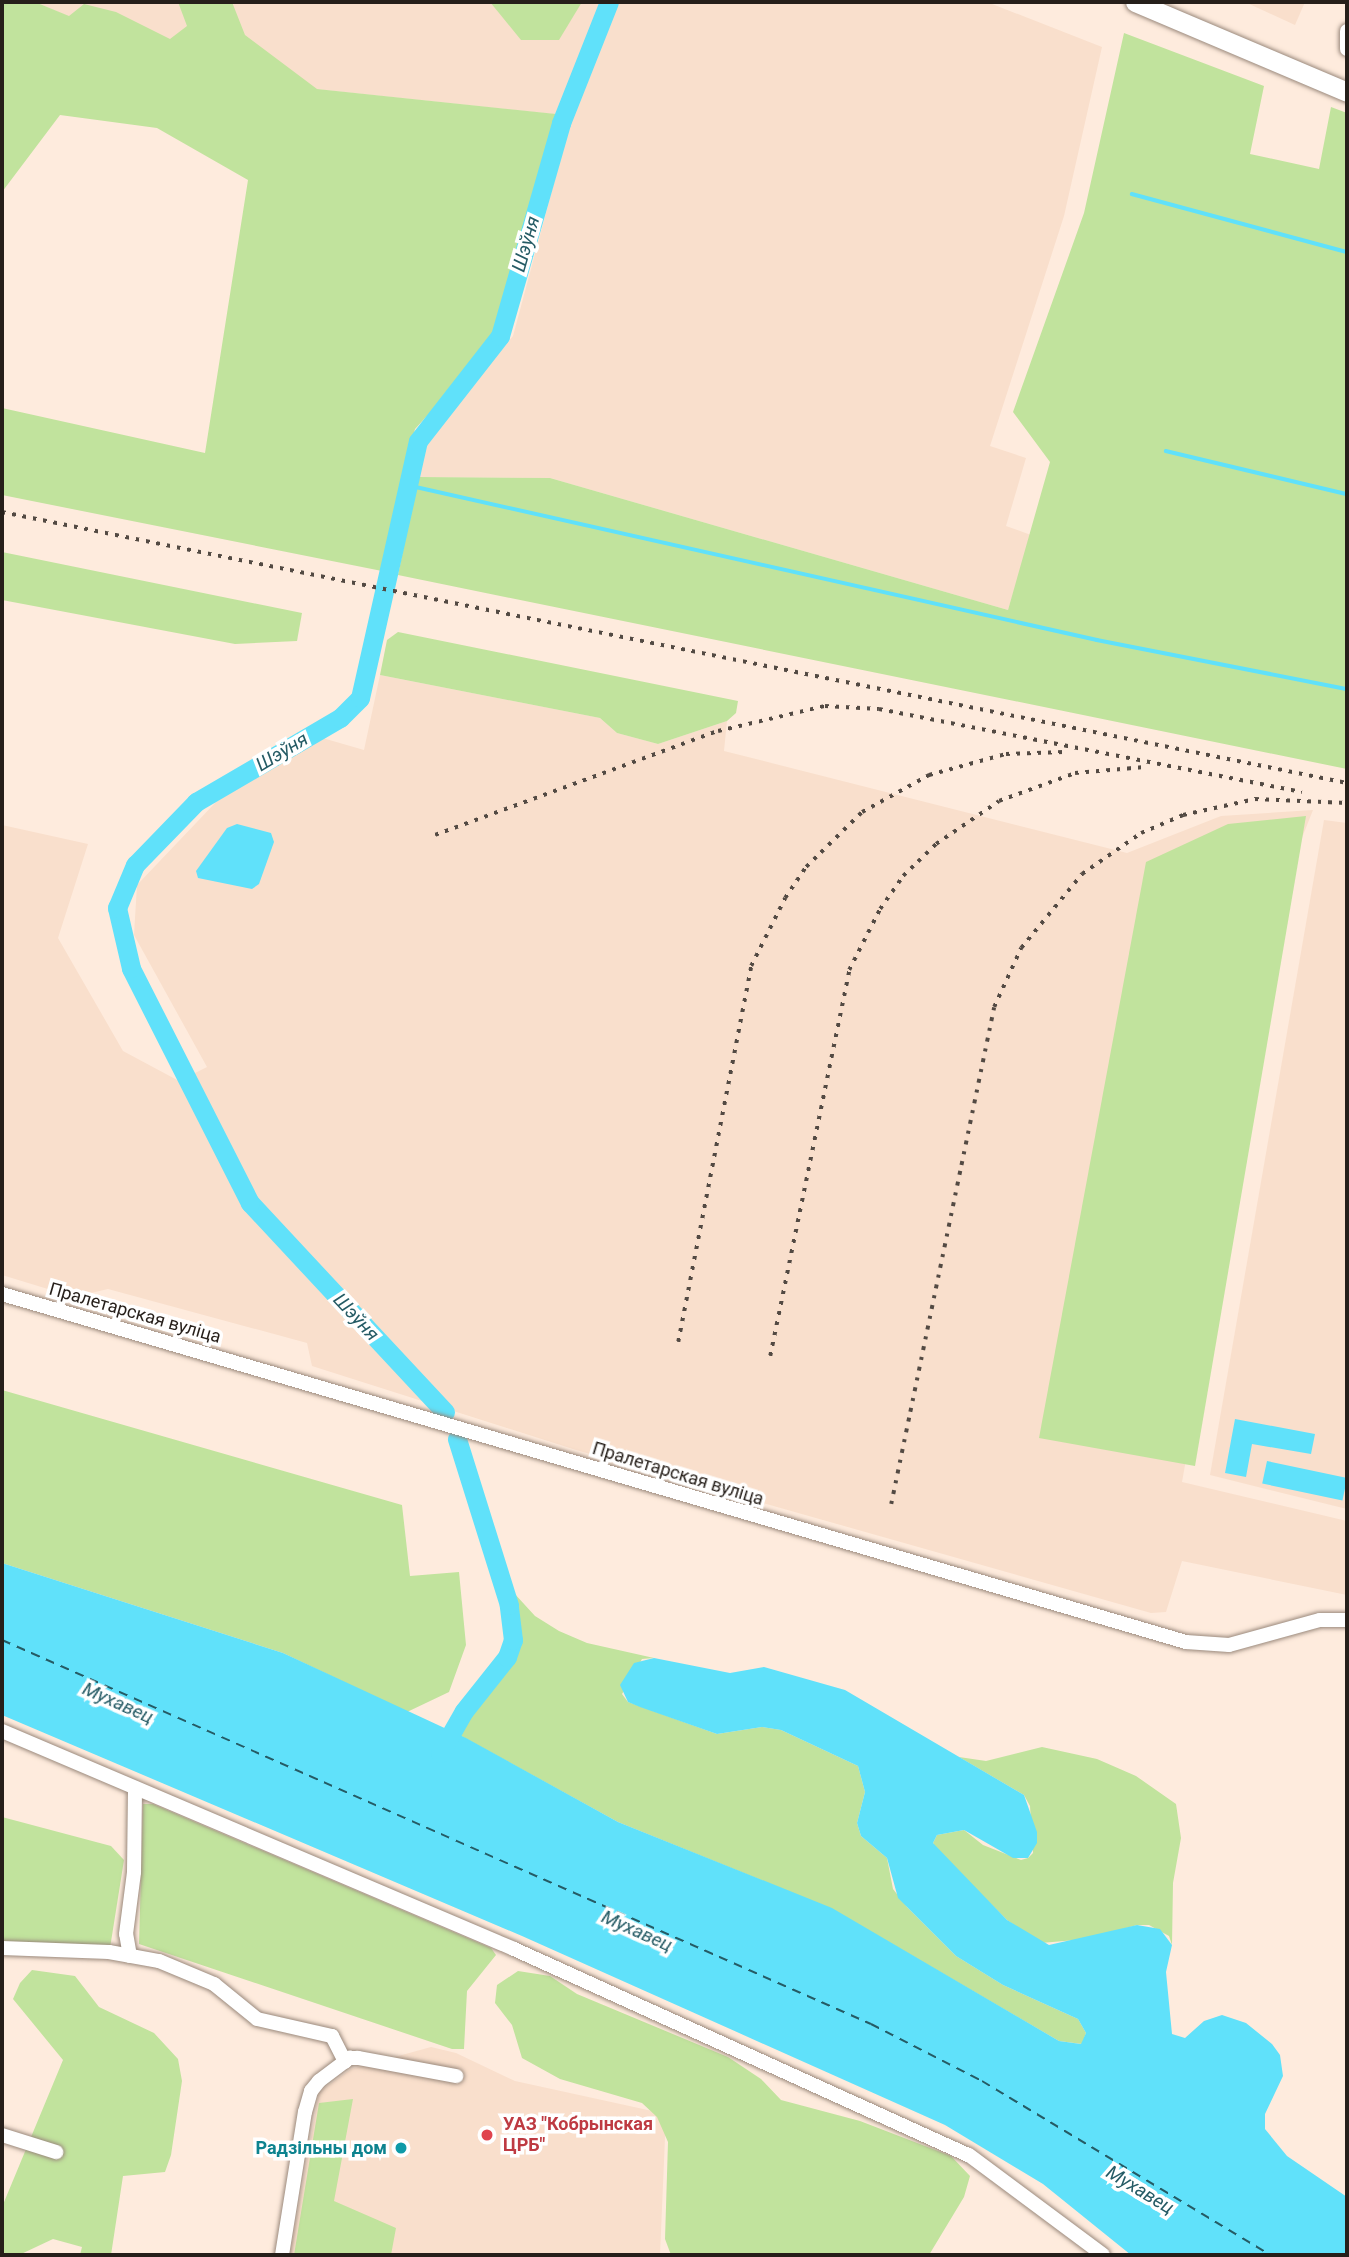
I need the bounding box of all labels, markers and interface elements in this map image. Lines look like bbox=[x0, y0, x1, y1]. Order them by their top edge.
water label: Шэўня bbox=[507, 214, 545, 274]
water label: Шэўня bbox=[252, 728, 312, 776]
street label: Пралетарская вуліца bbox=[47, 1278, 223, 1348]
water label: Шэўня bbox=[328, 1289, 384, 1345]
street label: Пралетарская вуліца bbox=[590, 1438, 766, 1510]
water label: Мухавец bbox=[79, 1677, 157, 1729]
water label: Мухавец bbox=[598, 1905, 676, 1957]
place label: УАЗ "Кобрынская ЦРБ" bbox=[503, 2114, 653, 2156]
marker: УАЗ "Кобрынская ЦРБ" bbox=[477, 2125, 497, 2145]
place label: Радзільны дом bbox=[255, 2137, 387, 2159]
marker: Радзільны дом bbox=[393, 2140, 409, 2156]
water label: Мухавец bbox=[1102, 2161, 1178, 2219]

